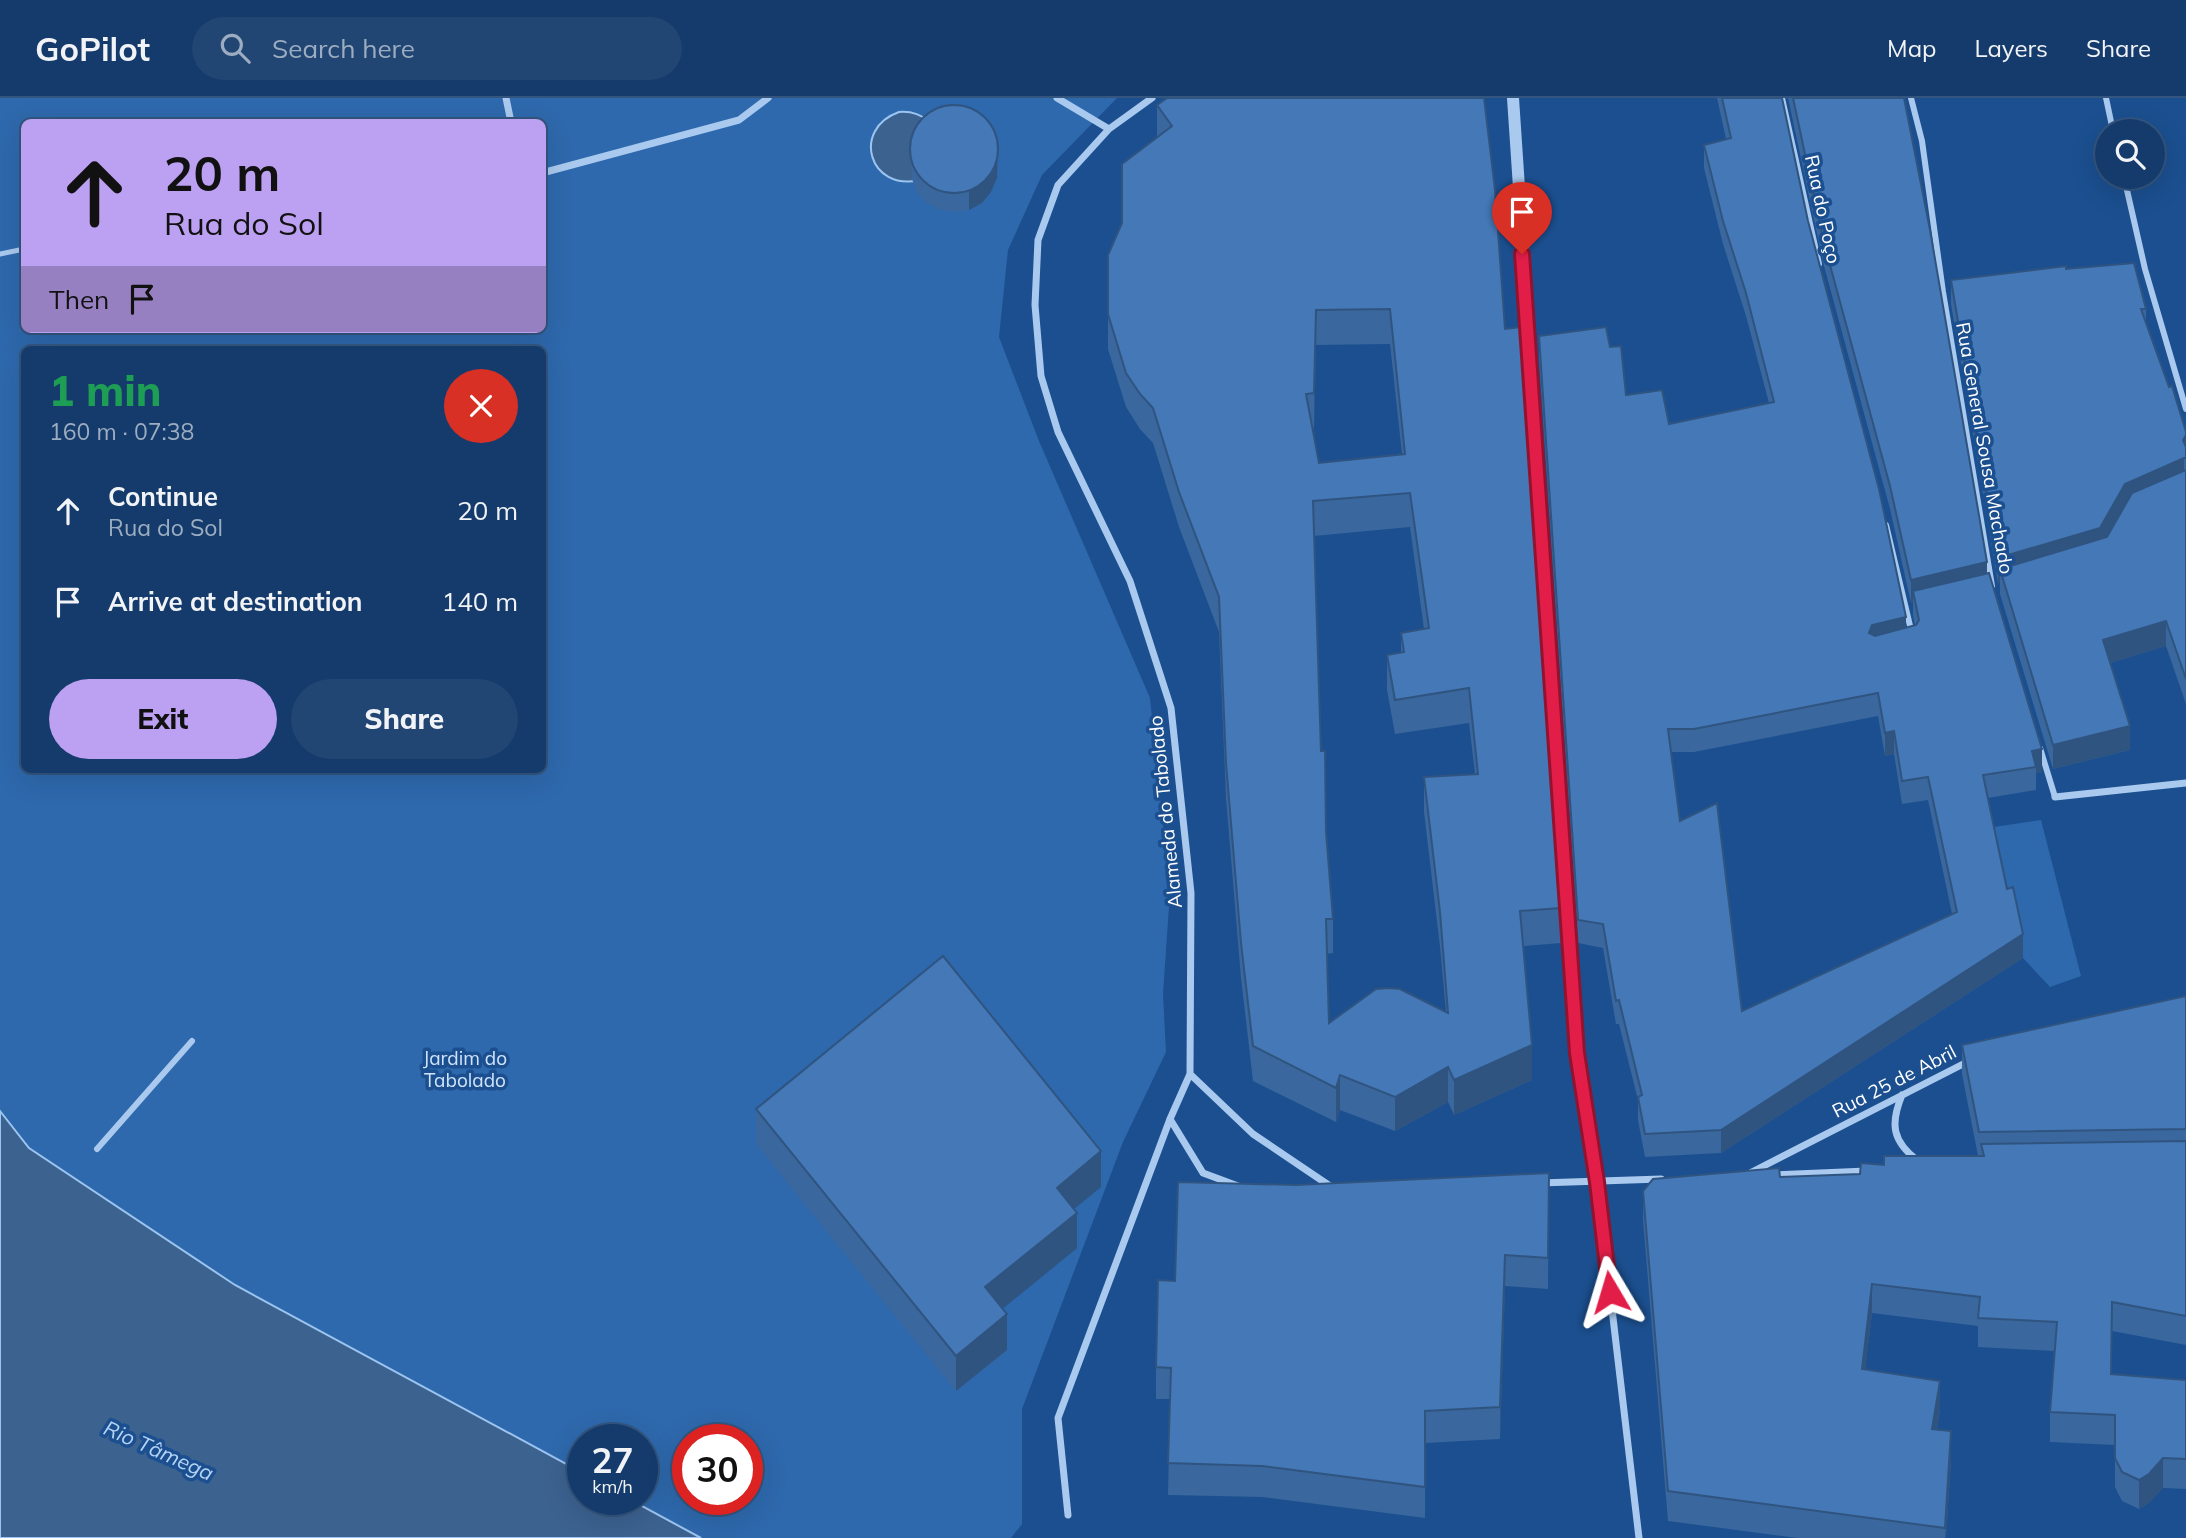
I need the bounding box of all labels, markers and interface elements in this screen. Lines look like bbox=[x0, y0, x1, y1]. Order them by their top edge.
search box bbox=[192, 17, 682, 80]
text: GoPilot bbox=[35, 28, 150, 69]
icon: search bbox=[216, 29, 254, 67]
text: Search here bbox=[272, 32, 415, 65]
text: Map bbox=[1887, 33, 1936, 63]
text: Layers bbox=[1974, 33, 2048, 63]
text: Share bbox=[2086, 33, 2151, 63]
map controls bbox=[2095, 119, 2165, 189]
button: search bbox=[2095, 119, 2165, 189]
text: 20 m bbox=[164, 142, 280, 203]
icon: ahead bbox=[49, 147, 140, 238]
street label: Rua do Poço bbox=[1800, 152, 1846, 266]
pin bbox=[1492, 182, 1552, 254]
icon: arrive bbox=[1503, 193, 1541, 231]
text: Rua do Sol bbox=[164, 203, 324, 243]
icon: arrive bbox=[123, 280, 161, 318]
text: Then bbox=[49, 283, 109, 316]
street label: Rua General Sousa Machado bbox=[1951, 320, 2019, 576]
text: 1 min bbox=[49, 364, 162, 417]
button: close bbox=[444, 369, 518, 443]
text: 160 m · 07:38 bbox=[49, 417, 194, 446]
text: Continue bbox=[108, 480, 218, 513]
icon: ahead bbox=[49, 492, 87, 530]
text: 20 m bbox=[457, 494, 518, 527]
text: Rua do Sol bbox=[108, 513, 223, 542]
icon: arrive bbox=[49, 583, 87, 621]
text: Arrive at destination bbox=[108, 585, 363, 618]
text: 140 m bbox=[442, 585, 518, 618]
button: Exit bbox=[49, 679, 277, 759]
button: Share bbox=[291, 679, 518, 759]
street label: Alameda do Tabolado bbox=[1143, 714, 1187, 910]
street label: Rua 25 de Abril bbox=[1828, 1039, 1960, 1123]
park label: Jardim do Tabolado bbox=[423, 1046, 507, 1092]
position arrow bbox=[1573, 1255, 1647, 1329]
water label: Rio Tâmega bbox=[100, 1414, 218, 1486]
speed limit sign: 30 bbox=[672, 1424, 763, 1515]
text: 27 bbox=[591, 1438, 634, 1482]
text: km/h bbox=[592, 1475, 633, 1498]

